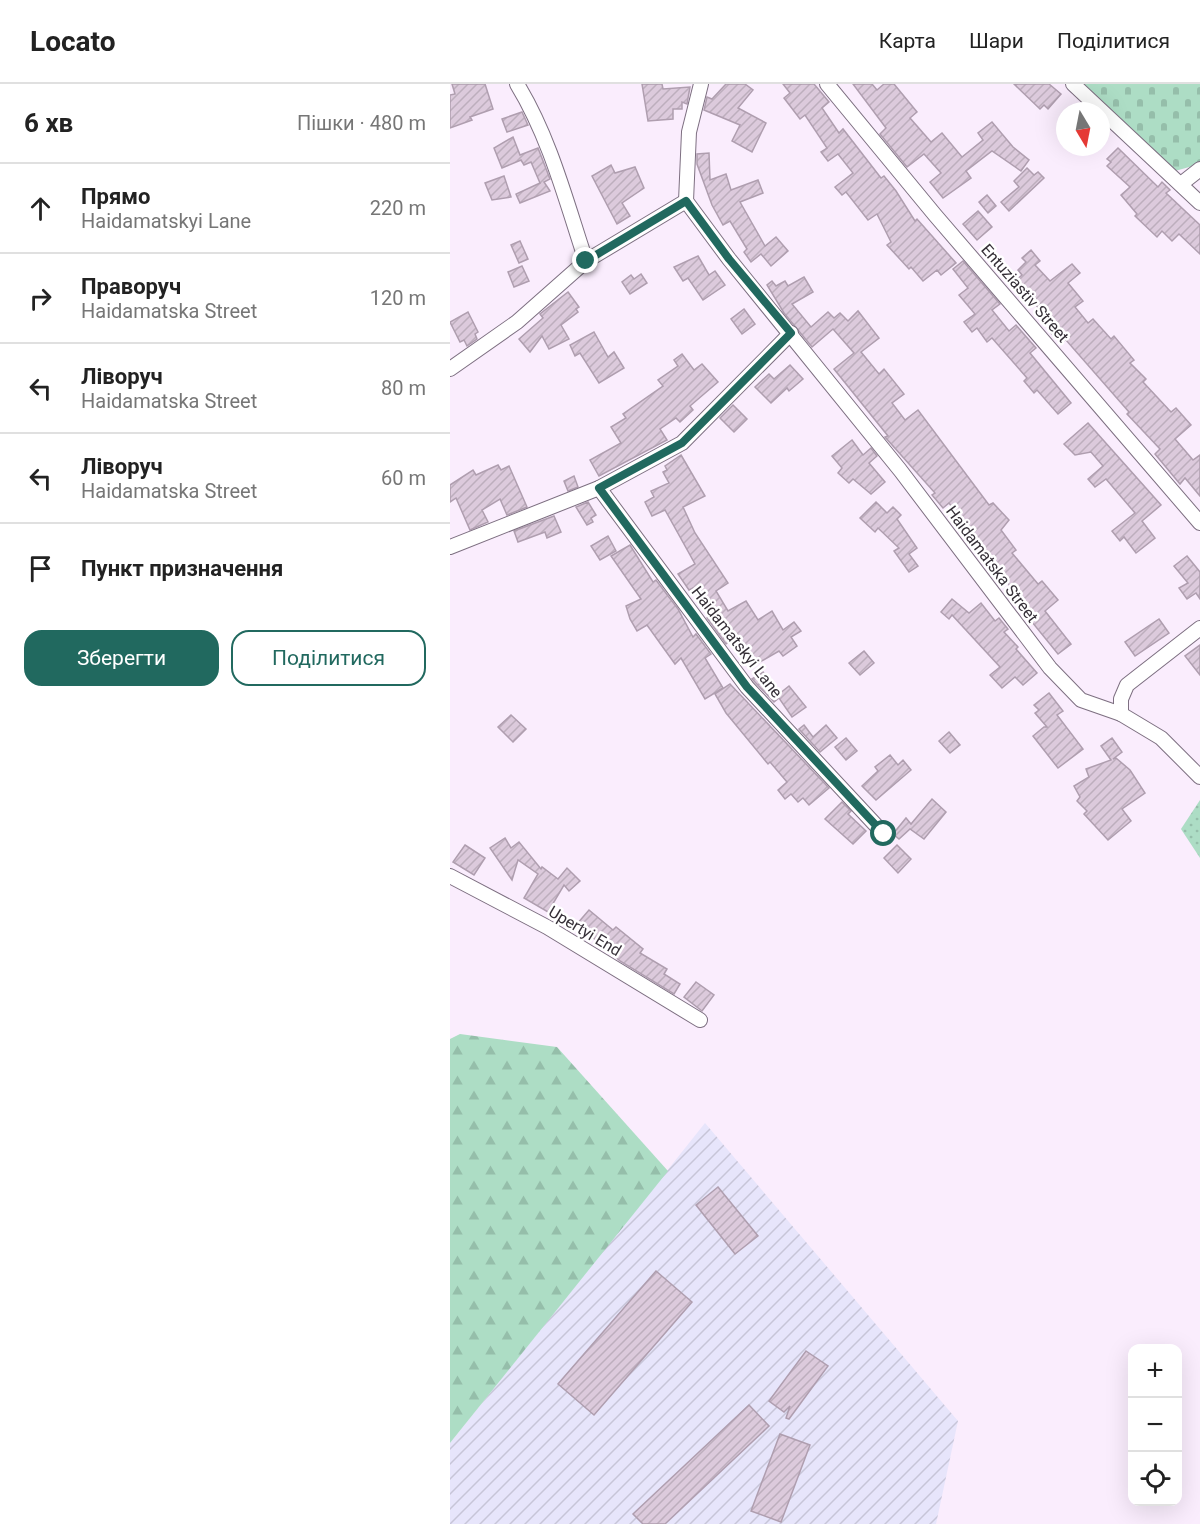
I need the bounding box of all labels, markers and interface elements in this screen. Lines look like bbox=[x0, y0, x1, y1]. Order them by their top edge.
text: Locato bbox=[30, 25, 115, 58]
text: Карта bbox=[879, 29, 936, 53]
text: Шари bbox=[969, 29, 1024, 53]
text: Поділитися bbox=[1057, 29, 1170, 53]
north arrow bbox=[1056, 102, 1110, 156]
text: 6 хв bbox=[24, 108, 73, 138]
text: Пішки · 480 m bbox=[297, 111, 426, 135]
text: Прямо bbox=[81, 184, 150, 209]
icon: ahead bbox=[24, 192, 57, 225]
text: 220 m bbox=[370, 196, 426, 220]
text: Haidamatskyi Lane bbox=[81, 209, 251, 233]
street label: Entuziastiv Street bbox=[977, 240, 1073, 346]
route end bbox=[572, 247, 598, 273]
text: Праворуч bbox=[81, 274, 181, 299]
icon: right bbox=[24, 282, 57, 315]
text: 120 m bbox=[370, 286, 426, 310]
text: Haidamatska Street bbox=[81, 299, 257, 323]
text: Ліворуч bbox=[81, 364, 163, 389]
icon: left bbox=[24, 372, 57, 405]
text: 80 m bbox=[381, 376, 426, 400]
text: Haidamatska Street bbox=[81, 389, 257, 413]
text: Ліворуч bbox=[81, 454, 163, 479]
icon: left bbox=[24, 462, 57, 495]
text: 60 m bbox=[381, 466, 426, 490]
text: Haidamatska Street bbox=[81, 479, 257, 503]
street label: Haidamatska Street bbox=[942, 502, 1042, 626]
icon: arrive bbox=[24, 552, 57, 585]
text: Пункт призначення bbox=[81, 556, 283, 581]
street label: Haidamatskyi Lane bbox=[688, 583, 786, 701]
button: Зберегти bbox=[24, 630, 219, 686]
button: Поділитися bbox=[231, 630, 426, 686]
route start bbox=[870, 820, 896, 846]
street label: Upertyi End bbox=[545, 902, 625, 960]
map controls bbox=[1128, 1344, 1182, 1506]
button: + bbox=[1128, 1344, 1182, 1398]
button: − bbox=[1128, 1398, 1182, 1452]
button: locate bbox=[1128, 1452, 1182, 1506]

